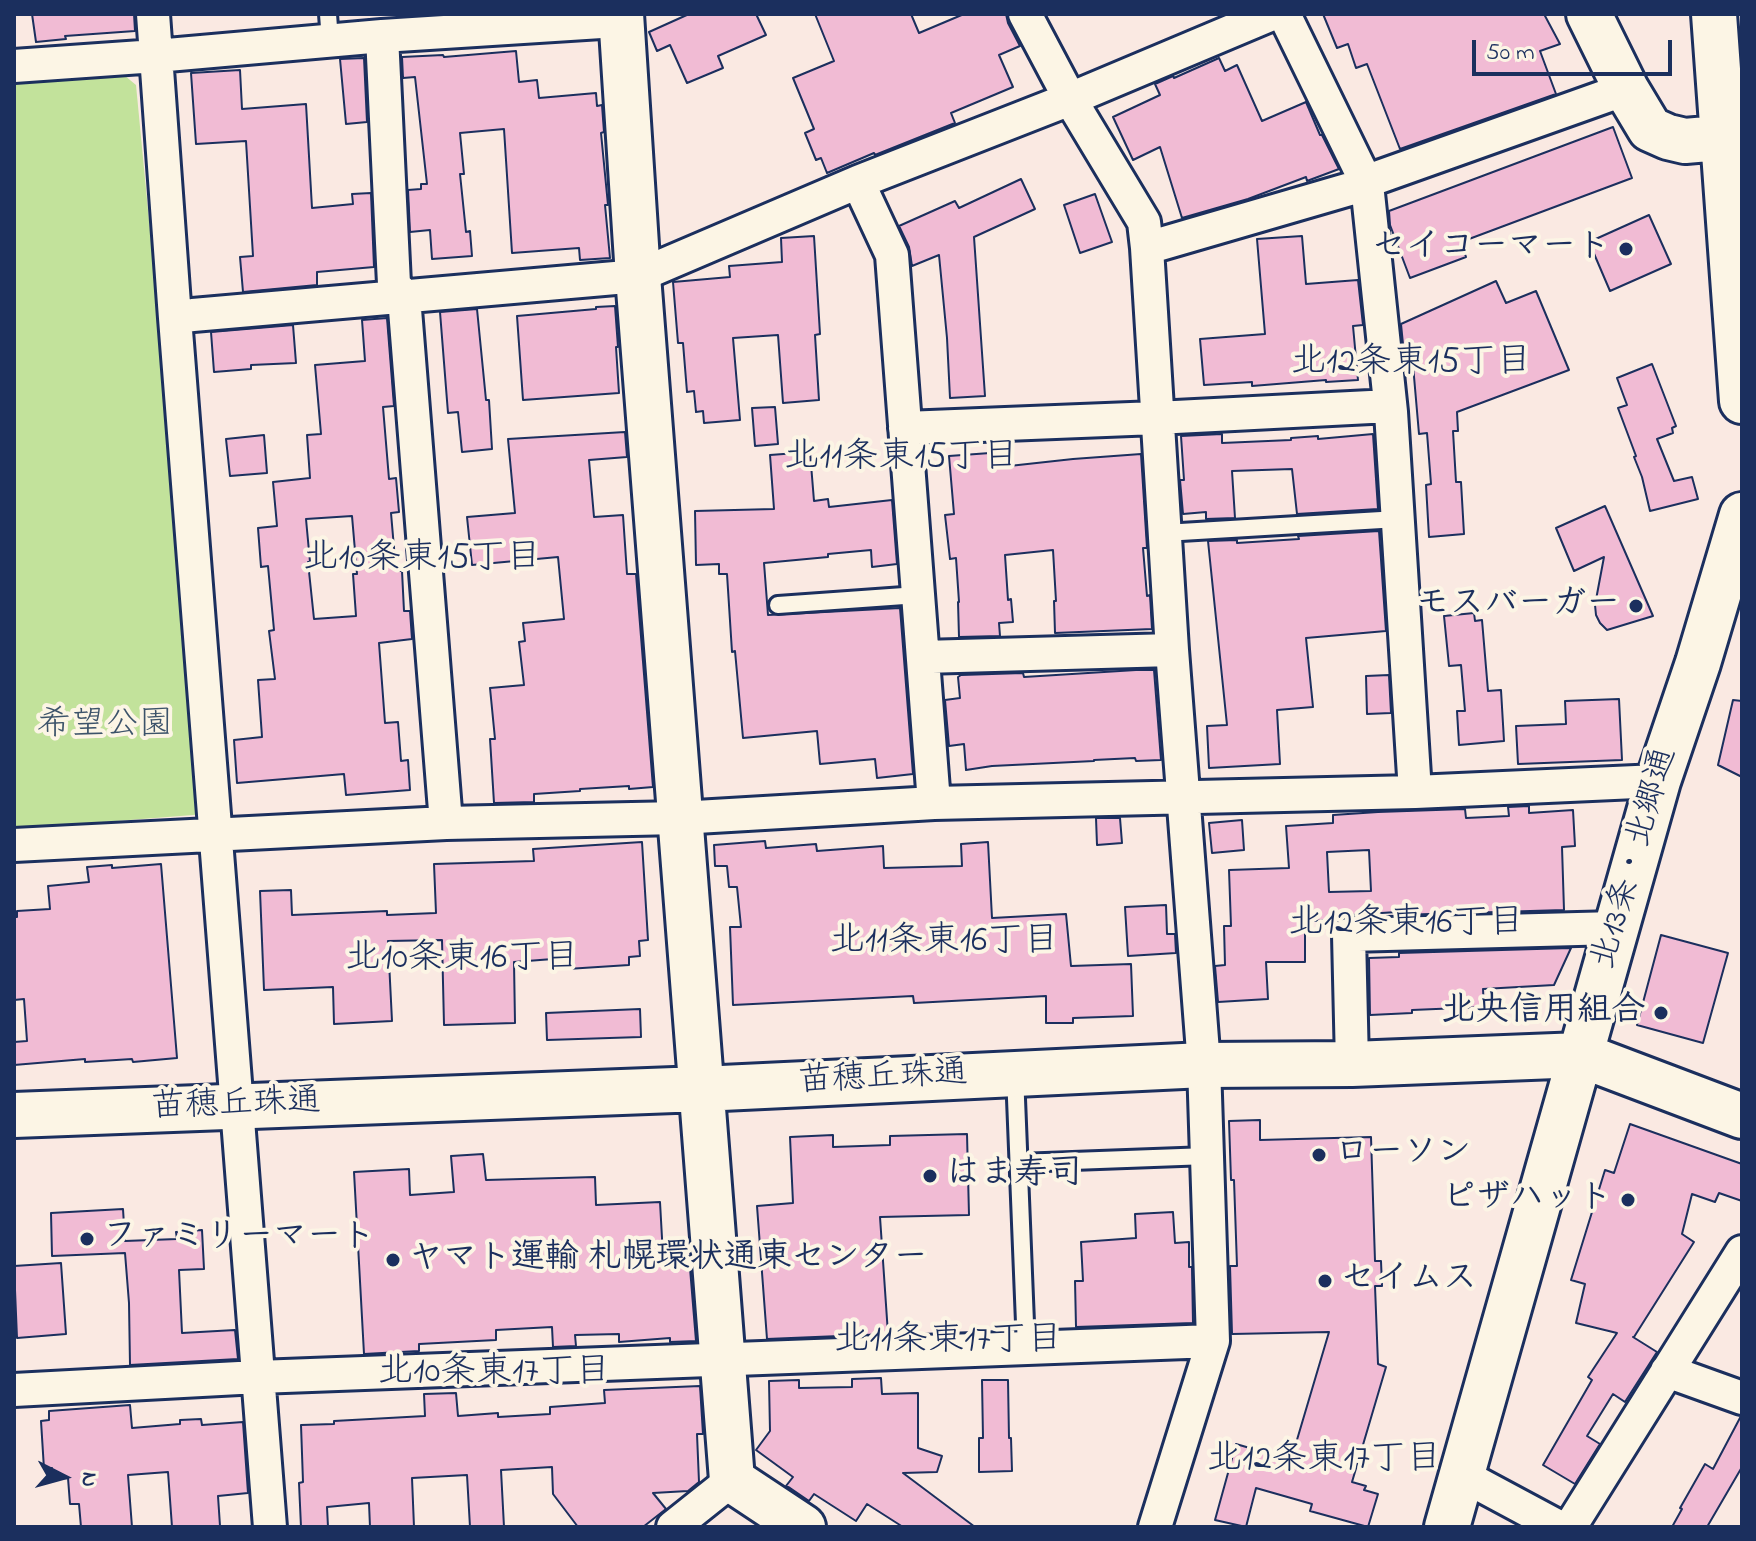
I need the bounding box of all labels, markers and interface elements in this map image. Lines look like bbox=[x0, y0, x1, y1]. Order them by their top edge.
scale bar bbox=[1476, 24, 1676, 74]
text: 50 m bbox=[1486, 36, 1535, 71]
place label: セイコーマート bbox=[1372, 229, 1610, 269]
marker: セイコーマート bbox=[1617, 240, 1635, 258]
district label: 北12条東15丁目 bbox=[1290, 343, 1532, 387]
district label: 北11条東15丁目 bbox=[784, 438, 1018, 482]
district label: 北10条東15丁目 bbox=[302, 539, 542, 583]
place label: モスバーガー bbox=[1416, 586, 1620, 626]
marker: モスバーガー bbox=[1627, 597, 1645, 615]
park label: 希望公園 bbox=[37, 707, 173, 747]
street label: 北13条・北郷通 bbox=[1586, 743, 1688, 975]
district label: 北12条東16丁目 bbox=[1288, 904, 1524, 948]
district label: 北11条東16丁目 bbox=[829, 922, 1059, 966]
district label: 北10条東16丁目 bbox=[345, 939, 579, 983]
place label: 北央信用組合 bbox=[1441, 993, 1645, 1033]
marker: 北央信用組合 bbox=[1652, 1004, 1670, 1022]
street label: 苗穂丘珠通 bbox=[797, 1055, 969, 1105]
street label: 苗穂丘珠通 bbox=[150, 1084, 322, 1130]
place label: ローソン bbox=[1335, 1135, 1471, 1175]
marker: ローソン bbox=[1310, 1146, 1328, 1164]
place label: はま寿司 bbox=[946, 1156, 1082, 1196]
marker: はま寿司 bbox=[921, 1167, 939, 1185]
place label: ピザハット bbox=[1442, 1180, 1612, 1220]
marker: ピザハット bbox=[1619, 1191, 1637, 1209]
place label: ファミリーマート bbox=[103, 1219, 375, 1259]
marker: ファミリーマート bbox=[78, 1230, 96, 1248]
place label: ヤマト運輸 札幌環状通東センター bbox=[409, 1240, 927, 1280]
marker: ヤマト運輸 札幌環状通東センター bbox=[384, 1251, 402, 1269]
place label: セイムス bbox=[1341, 1261, 1477, 1301]
marker: セイムス bbox=[1316, 1272, 1334, 1290]
district label: 北11条東17丁目 bbox=[833, 1321, 1063, 1365]
district label: 北10条東17丁目 bbox=[377, 1353, 611, 1397]
north arrow bbox=[24, 1437, 104, 1517]
district label: 北12条東17丁目 bbox=[1206, 1440, 1442, 1484]
text: N bbox=[71, 1470, 105, 1489]

